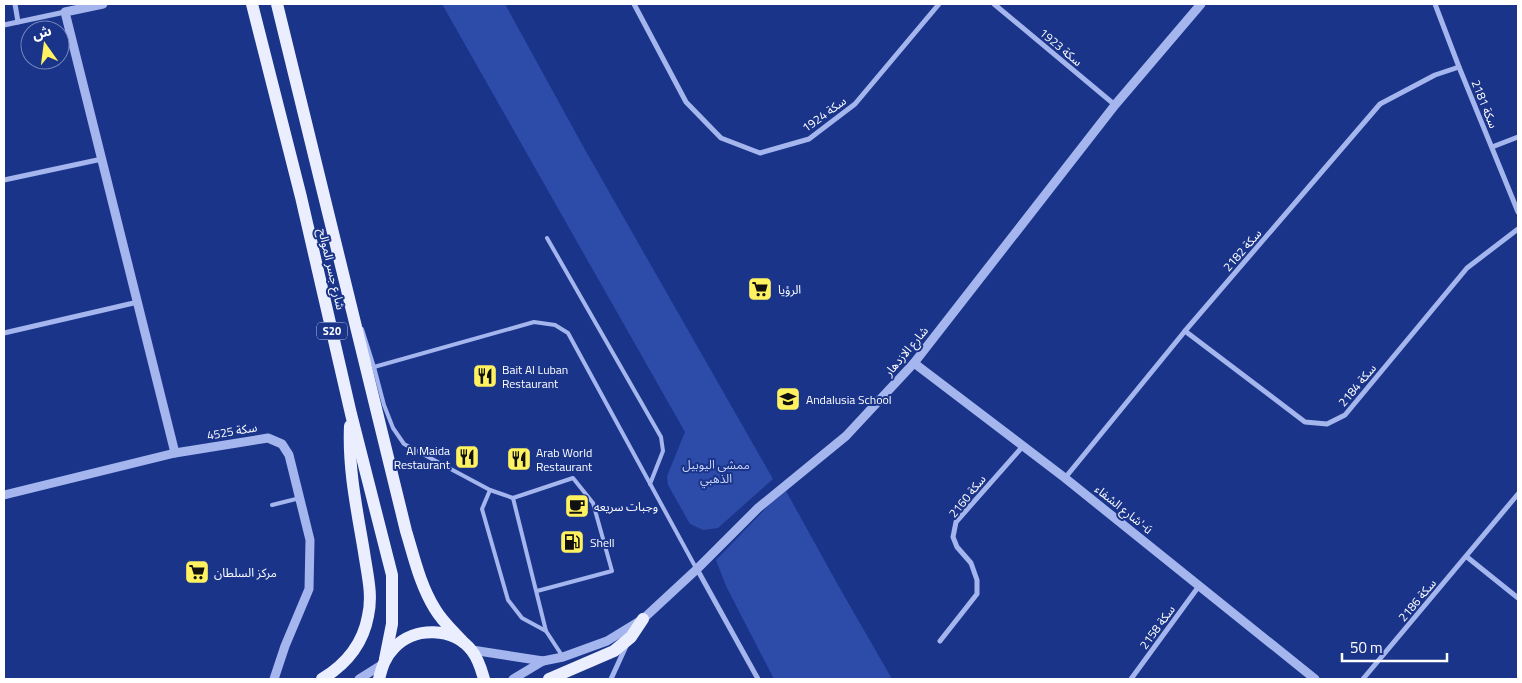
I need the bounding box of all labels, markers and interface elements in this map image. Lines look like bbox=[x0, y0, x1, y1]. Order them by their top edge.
text: ش bbox=[30, 19, 54, 44]
north arrow bbox=[20, 20, 70, 70]
street label: سكة 1923 bbox=[1035, 23, 1087, 71]
street label: سكة 2181 bbox=[1467, 77, 1503, 131]
street label: سكة 1924 bbox=[798, 91, 850, 137]
street label: سكة 2182 bbox=[1218, 225, 1266, 275]
street label: شارع جسر الموالح bbox=[313, 226, 351, 312]
supermarket icon: الرؤيا bbox=[747, 276, 773, 302]
place label: الرؤيا bbox=[778, 280, 801, 299]
road number: S20 bbox=[317, 322, 347, 340]
street label: شارع الازدهار bbox=[879, 322, 933, 381]
street label: سكة 2184 bbox=[1333, 359, 1381, 411]
place label: Bait Al Luban Restaurant bbox=[502, 360, 568, 393]
restaurant icon: Bait Al Luban Restaurant bbox=[472, 363, 498, 389]
school or university icon: Andalusia School bbox=[775, 386, 801, 412]
place label: Andalusia School bbox=[806, 390, 892, 409]
street label: سكة 4525 bbox=[205, 417, 259, 445]
place label: Al Maida Restaurant bbox=[394, 441, 451, 474]
place label: Arab World Restaurant bbox=[536, 443, 593, 476]
restaurant icon: Al Maida Restaurant bbox=[454, 444, 480, 470]
restaurant icon: Arab World Restaurant bbox=[506, 446, 532, 472]
park label: ممشى اليوبيل الذهبي bbox=[682, 455, 750, 488]
street label: سكة 2160 bbox=[944, 470, 990, 522]
street label: شارع الشفاء'-ú bbox=[1091, 480, 1157, 538]
cafe icon: وجبات سريعه bbox=[564, 493, 590, 519]
place label: وجبات سريعه bbox=[594, 497, 658, 516]
fuel station icon: Shell bbox=[559, 529, 585, 555]
place label: Shell bbox=[590, 533, 615, 552]
supermarket icon: مركز السلطان bbox=[184, 559, 210, 585]
place label: مركز السلطان bbox=[214, 563, 277, 582]
street label: سكة 2186 bbox=[1393, 574, 1441, 626]
street label: سكة 2158 bbox=[1134, 601, 1180, 653]
scale bar bbox=[1342, 630, 1447, 662]
text: 50 m bbox=[1350, 636, 1383, 659]

